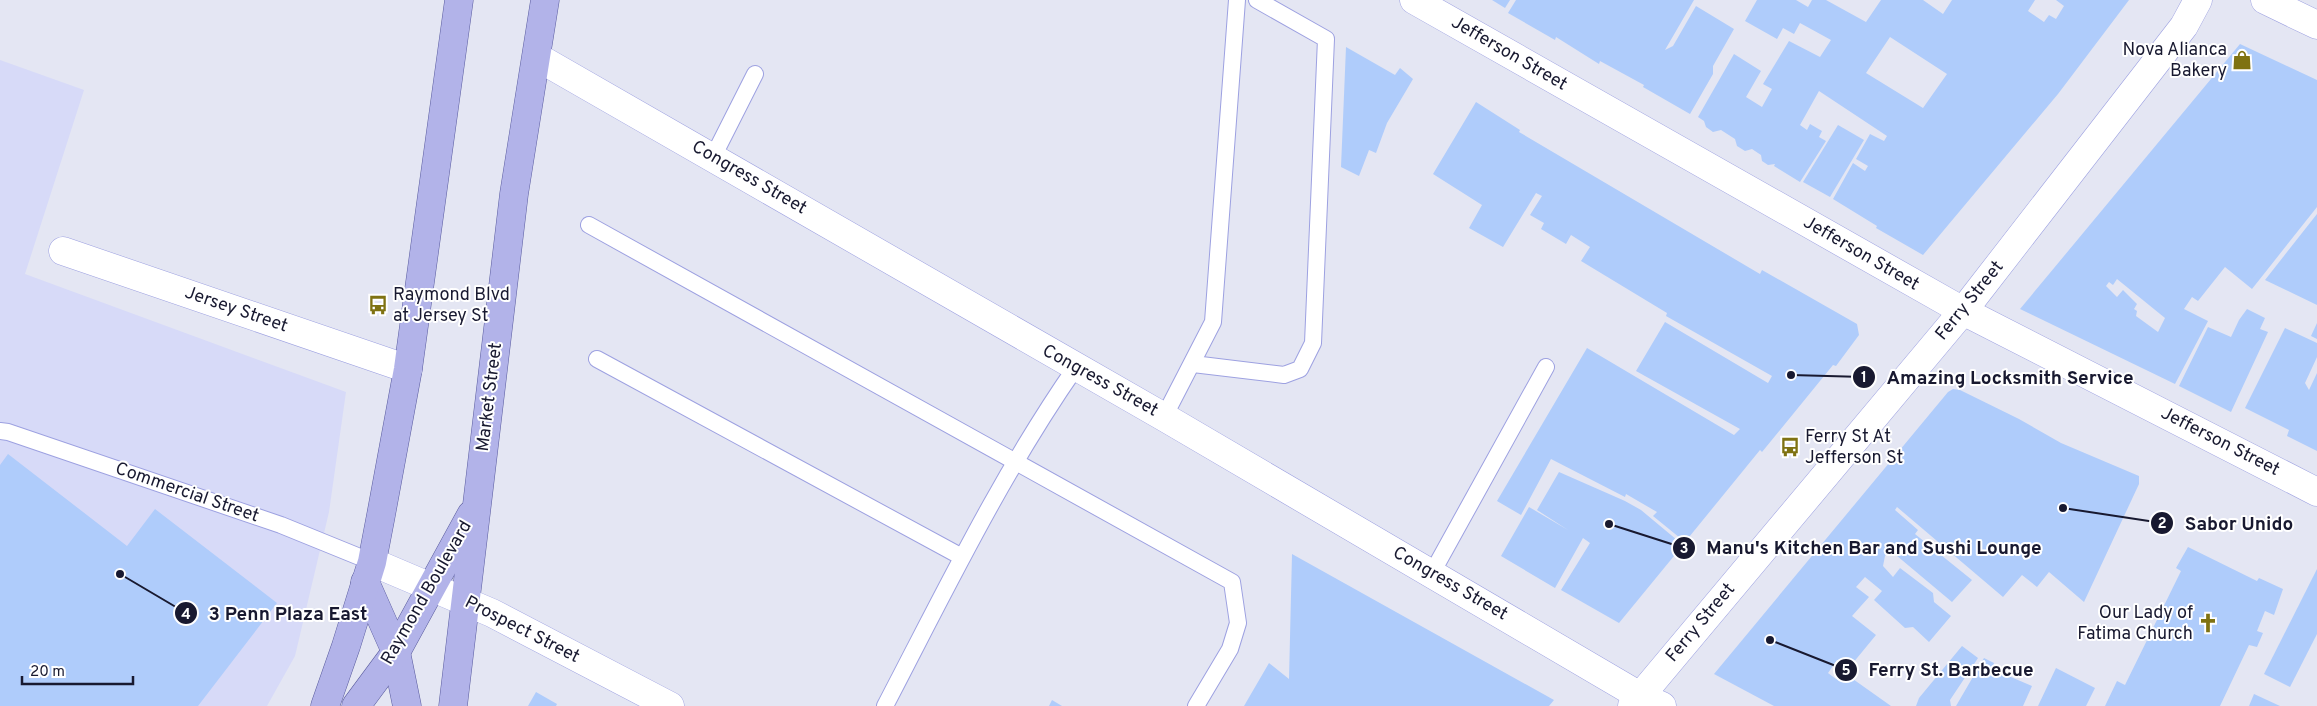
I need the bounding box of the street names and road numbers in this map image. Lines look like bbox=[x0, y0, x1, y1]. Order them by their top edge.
street label: Jefferson Street bbox=[1447, 11, 1571, 97]
street label: Congress Street bbox=[687, 136, 811, 220]
street label: Jefferson Street bbox=[1799, 211, 1923, 297]
street label: Ferry Street bbox=[1931, 256, 2009, 346]
street label: Jersey Street bbox=[181, 282, 291, 338]
street label: Congress Street bbox=[1038, 340, 1162, 422]
street label: Market Street bbox=[472, 341, 508, 453]
street label: Jefferson Street bbox=[2157, 402, 2283, 482]
street label: Commercial Street bbox=[112, 458, 262, 528]
street label: Raymond Boulevard bbox=[376, 517, 478, 669]
street label: Congress Street bbox=[1388, 542, 1512, 626]
street label: Ferry Street bbox=[1661, 579, 1741, 667]
street label: Prospect Street bbox=[461, 591, 583, 669]

